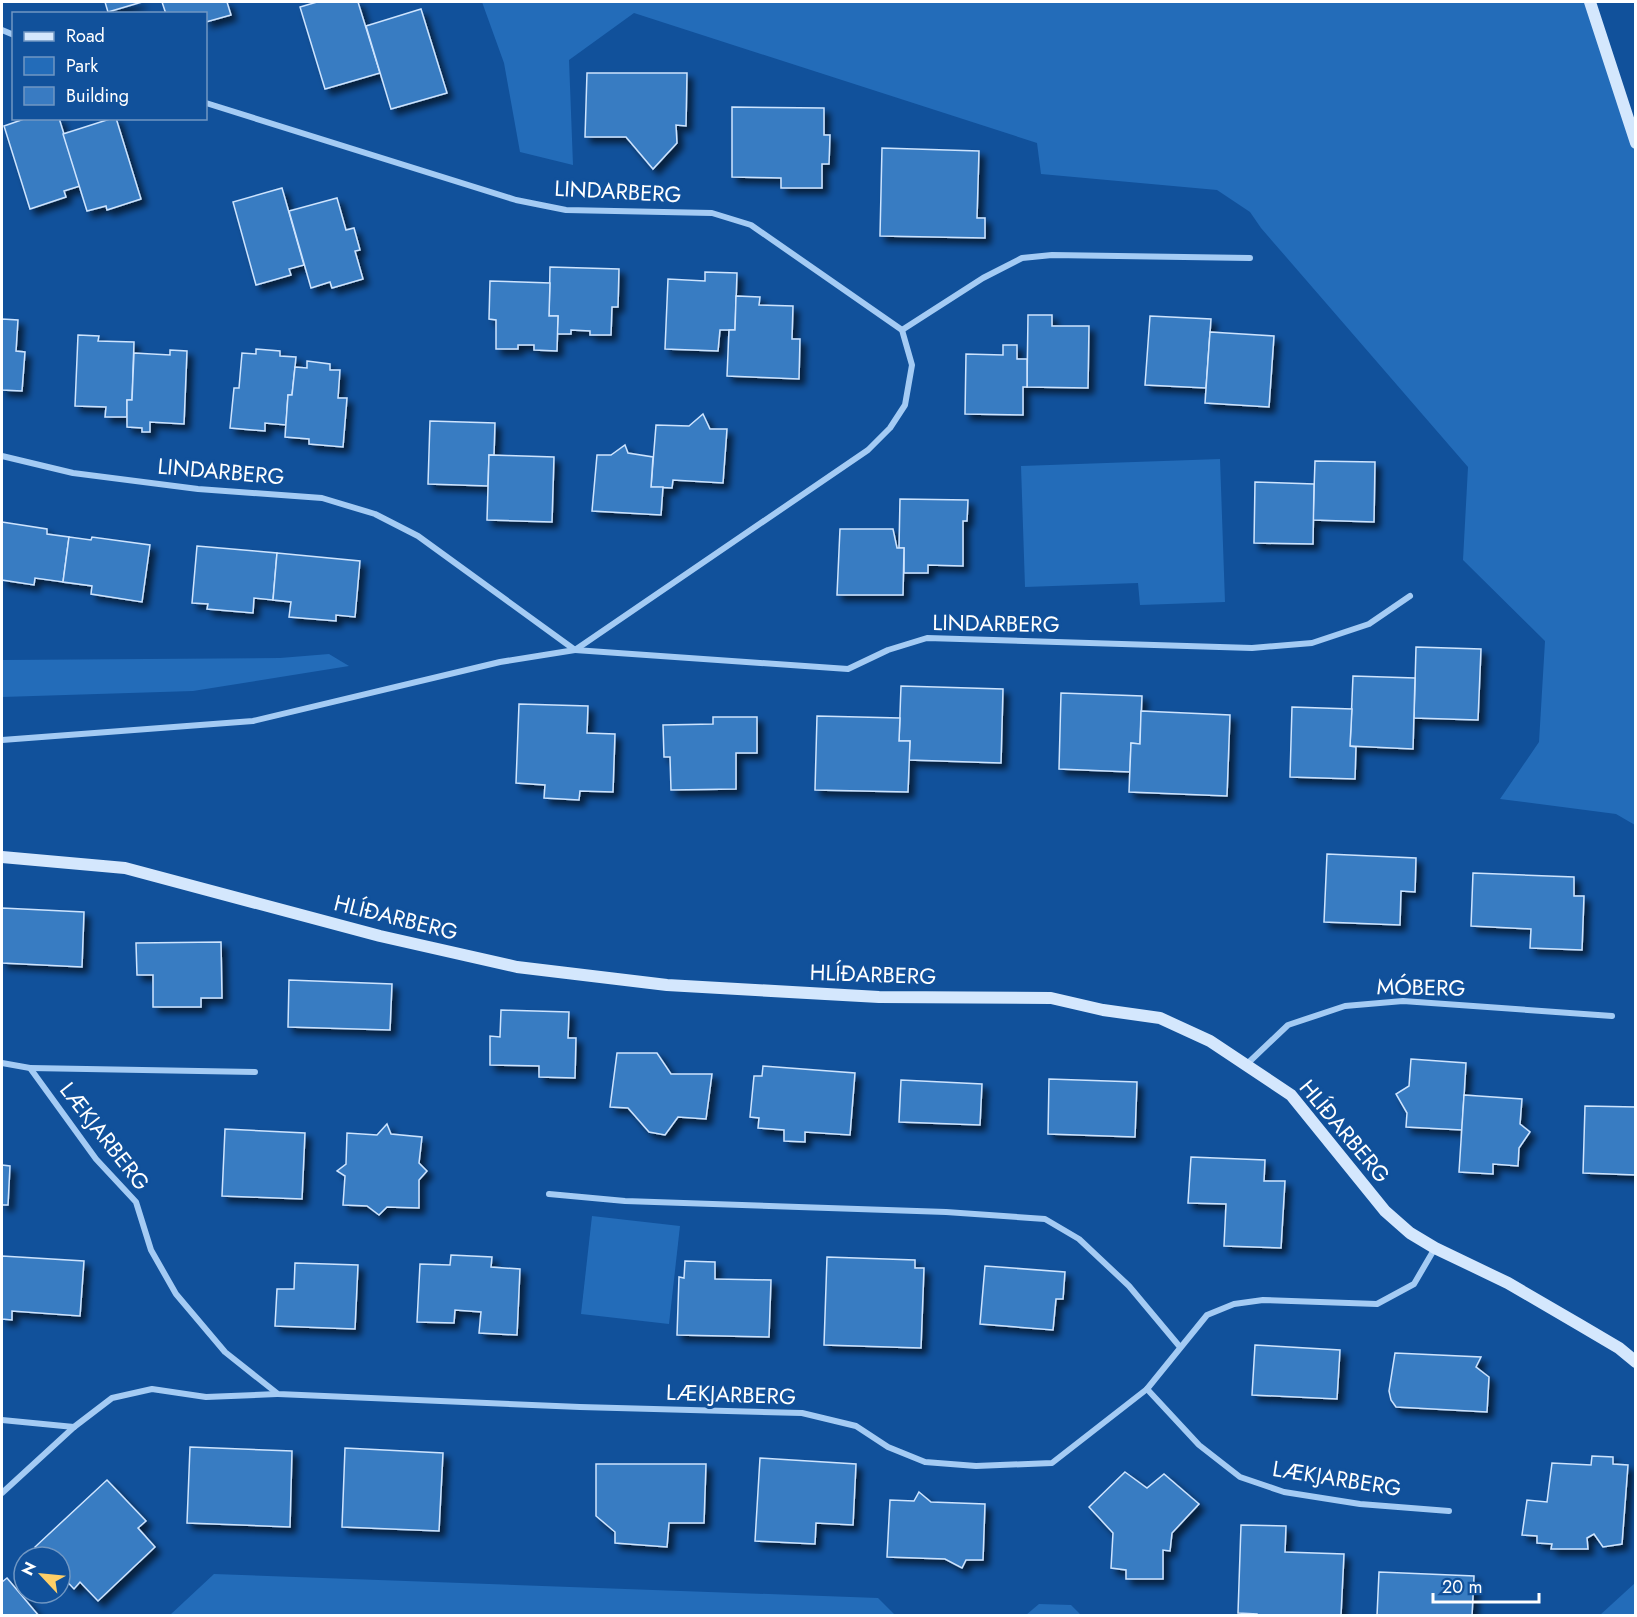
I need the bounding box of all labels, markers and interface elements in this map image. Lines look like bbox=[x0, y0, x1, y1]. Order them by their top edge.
legend bbox=[12, 12, 207, 120]
text: Road bbox=[66, 23, 105, 49]
text: Park bbox=[66, 53, 98, 79]
text: Building bbox=[66, 83, 129, 109]
street label: LINDARBERG bbox=[554, 172, 682, 210]
street label: LINDARBERG bbox=[156, 450, 286, 492]
street label: LINDARBERG bbox=[932, 606, 1060, 640]
street label: HLÍÐARBERG bbox=[331, 886, 461, 948]
street label: HLÍÐARBERG bbox=[809, 956, 937, 992]
street label: MÓBERG bbox=[1376, 970, 1466, 1004]
street label: HLÍÐARBERG bbox=[1292, 1072, 1398, 1190]
street label: LÆKJARBERG bbox=[52, 1075, 158, 1197]
street label: LÆKJARBERG bbox=[665, 1376, 797, 1412]
street label: LÆKJARBERG bbox=[1270, 1452, 1404, 1504]
north arrow bbox=[12, 1545, 72, 1605]
text: N bbox=[16, 1558, 42, 1579]
scale bar bbox=[1433, 1566, 1540, 1604]
text: 20 m bbox=[1442, 1574, 1482, 1600]

